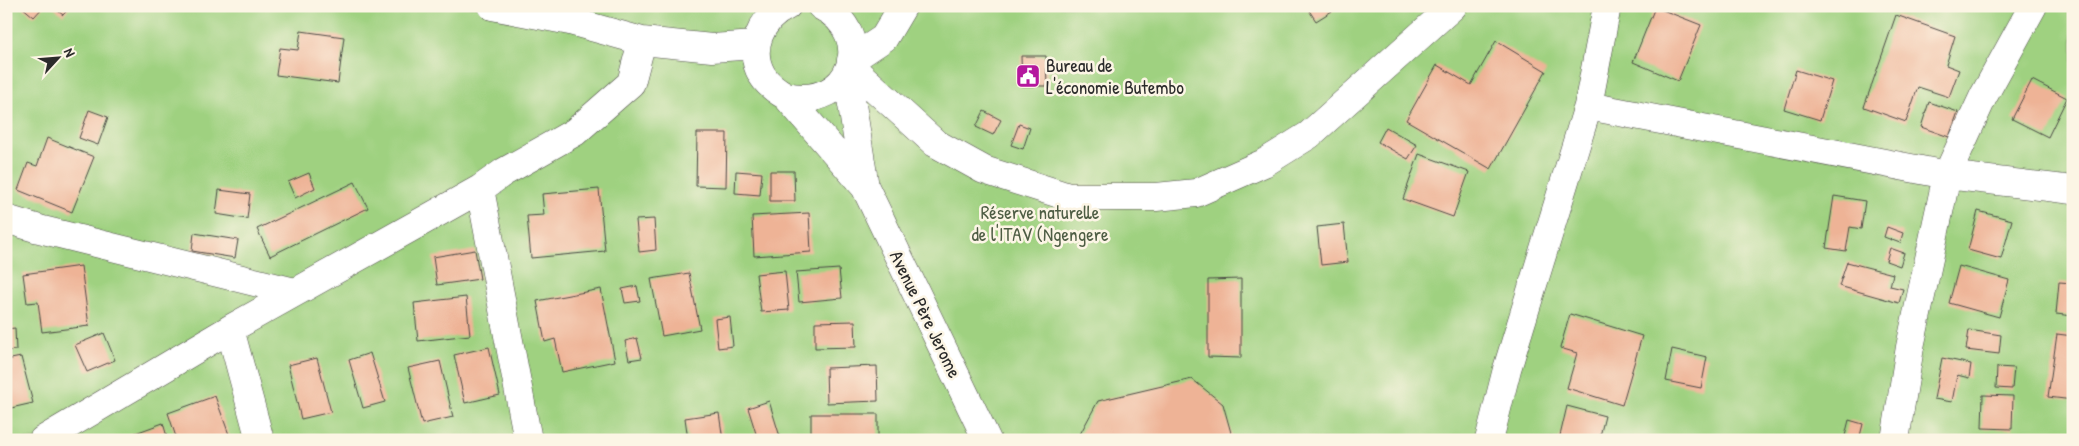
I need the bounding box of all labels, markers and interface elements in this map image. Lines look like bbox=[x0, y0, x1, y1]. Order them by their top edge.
north arrow bbox=[32, 32, 82, 82]
text: N bbox=[60, 45, 81, 60]
place label: Bureau de L'économie Butembo bbox=[1046, 52, 1184, 100]
public building icon: Bureau de L'économie Butembo bbox=[1015, 63, 1041, 89]
park label: Réserve naturelle de l'ITAV (Ngengere bbox=[971, 199, 1109, 247]
street label: Avenue Père Jerome bbox=[884, 246, 968, 382]

